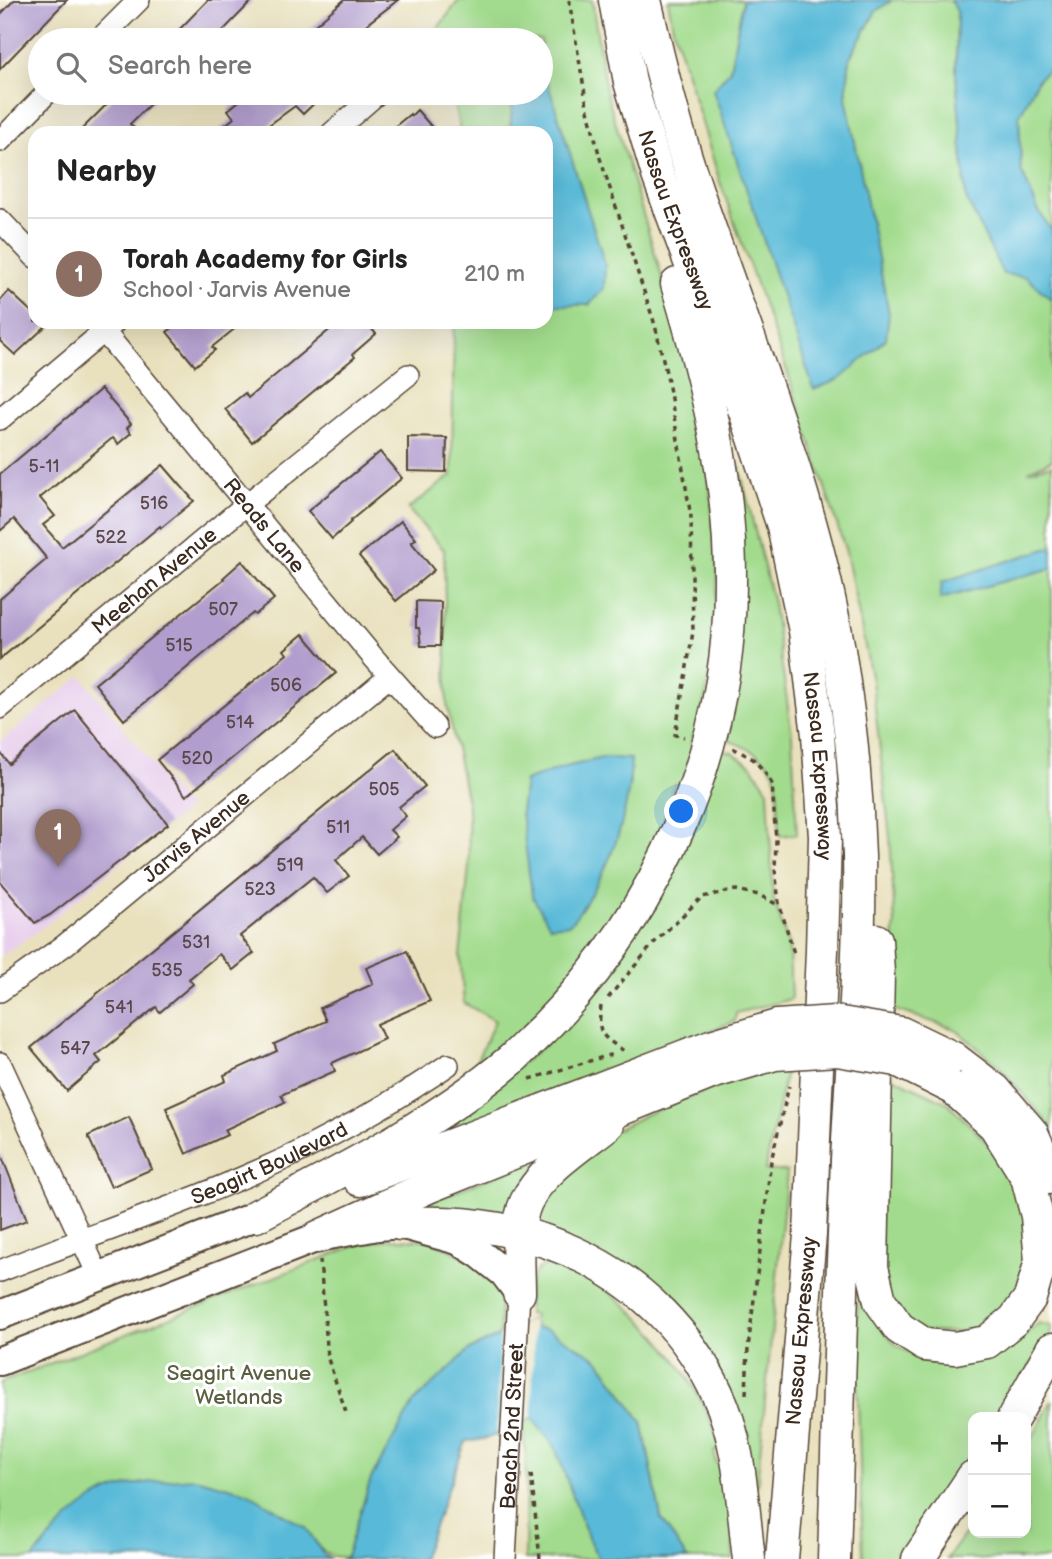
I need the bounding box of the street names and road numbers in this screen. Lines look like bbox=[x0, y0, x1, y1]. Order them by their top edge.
street label: Nassau Expressway bbox=[632, 127, 719, 314]
street label: Reads Lane bbox=[218, 473, 310, 578]
street label: Meehan Avenue bbox=[87, 522, 222, 640]
street label: Nassau Expressway bbox=[797, 670, 837, 861]
street label: Jarvis Avenue bbox=[138, 785, 255, 888]
street label: Seagirt Boulevard bbox=[187, 1117, 352, 1210]
street label: Nassau Expressway bbox=[781, 1235, 822, 1426]
street label: Beach 2nd Street bbox=[496, 1342, 529, 1510]

